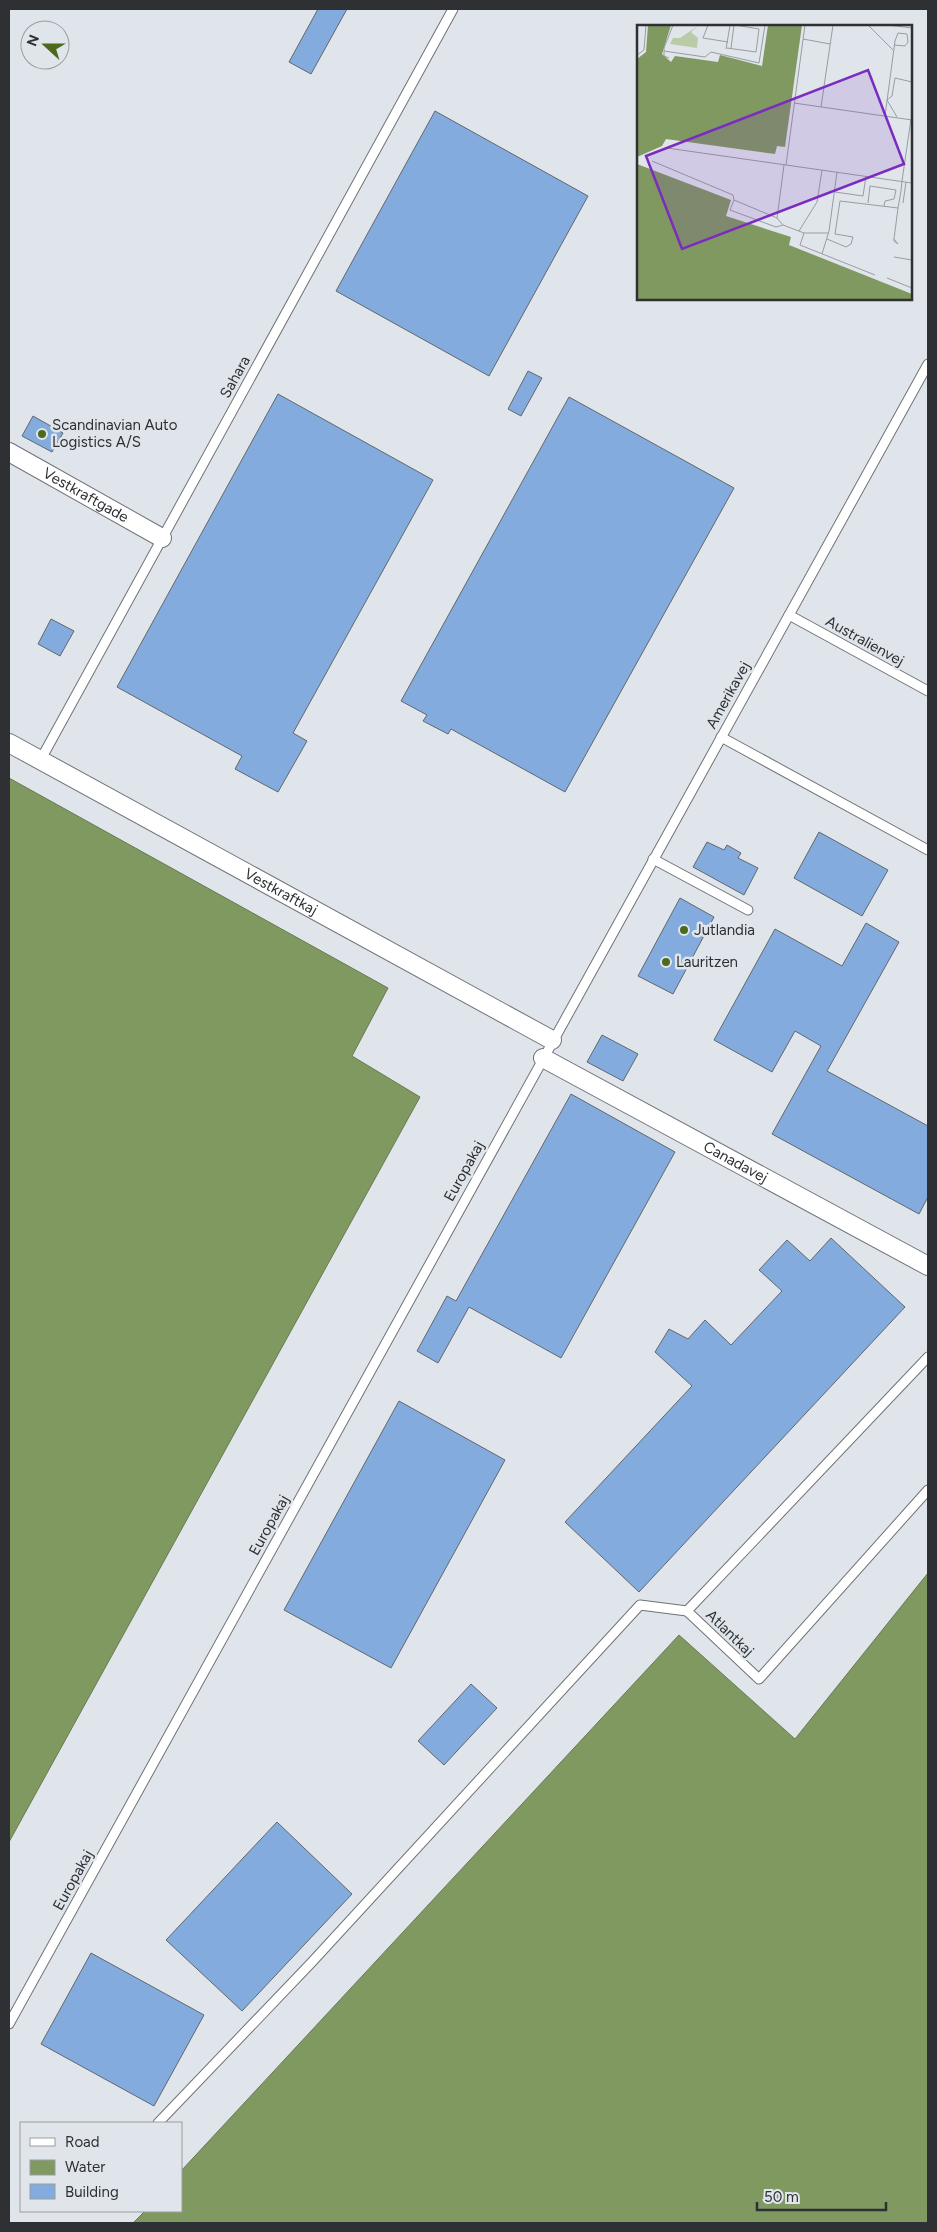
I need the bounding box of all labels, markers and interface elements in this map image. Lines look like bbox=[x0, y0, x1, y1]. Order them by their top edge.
north arrow bbox=[20, 20, 70, 70]
inset map bbox=[637, 25, 912, 300]
text: N bbox=[23, 32, 43, 49]
street label: Sahara bbox=[216, 353, 254, 401]
place label: Scandinavian Auto Logistics A/S bbox=[52, 416, 178, 451]
marker: Scandinavian Auto Logistics A/S bbox=[36, 428, 48, 440]
street label: Vestkraftgade bbox=[40, 464, 132, 526]
street label: Australienvej bbox=[823, 612, 907, 670]
street label: Amerikavej bbox=[702, 658, 754, 732]
street label: Vestkraftkaj bbox=[241, 864, 321, 919]
place label: Jutlandia bbox=[694, 921, 755, 939]
marker: Jutlandia bbox=[678, 924, 690, 936]
place label: Lauritzen bbox=[676, 953, 738, 971]
marker: Lauritzen bbox=[660, 956, 672, 968]
street label: Canadavej bbox=[700, 1137, 771, 1187]
street label: Europakaj bbox=[440, 1138, 488, 1204]
street label: Europakaj bbox=[245, 1492, 293, 1558]
street label: Atlantkaj bbox=[702, 1606, 758, 1660]
street label: Europakaj bbox=[49, 1847, 97, 1913]
legend bbox=[20, 2122, 182, 2212]
text: Road bbox=[65, 2133, 100, 2151]
text: Water bbox=[65, 2158, 105, 2176]
scale bar bbox=[757, 2180, 886, 2212]
text: Building bbox=[65, 2183, 119, 2201]
text: 50 m bbox=[764, 2188, 799, 2206]

